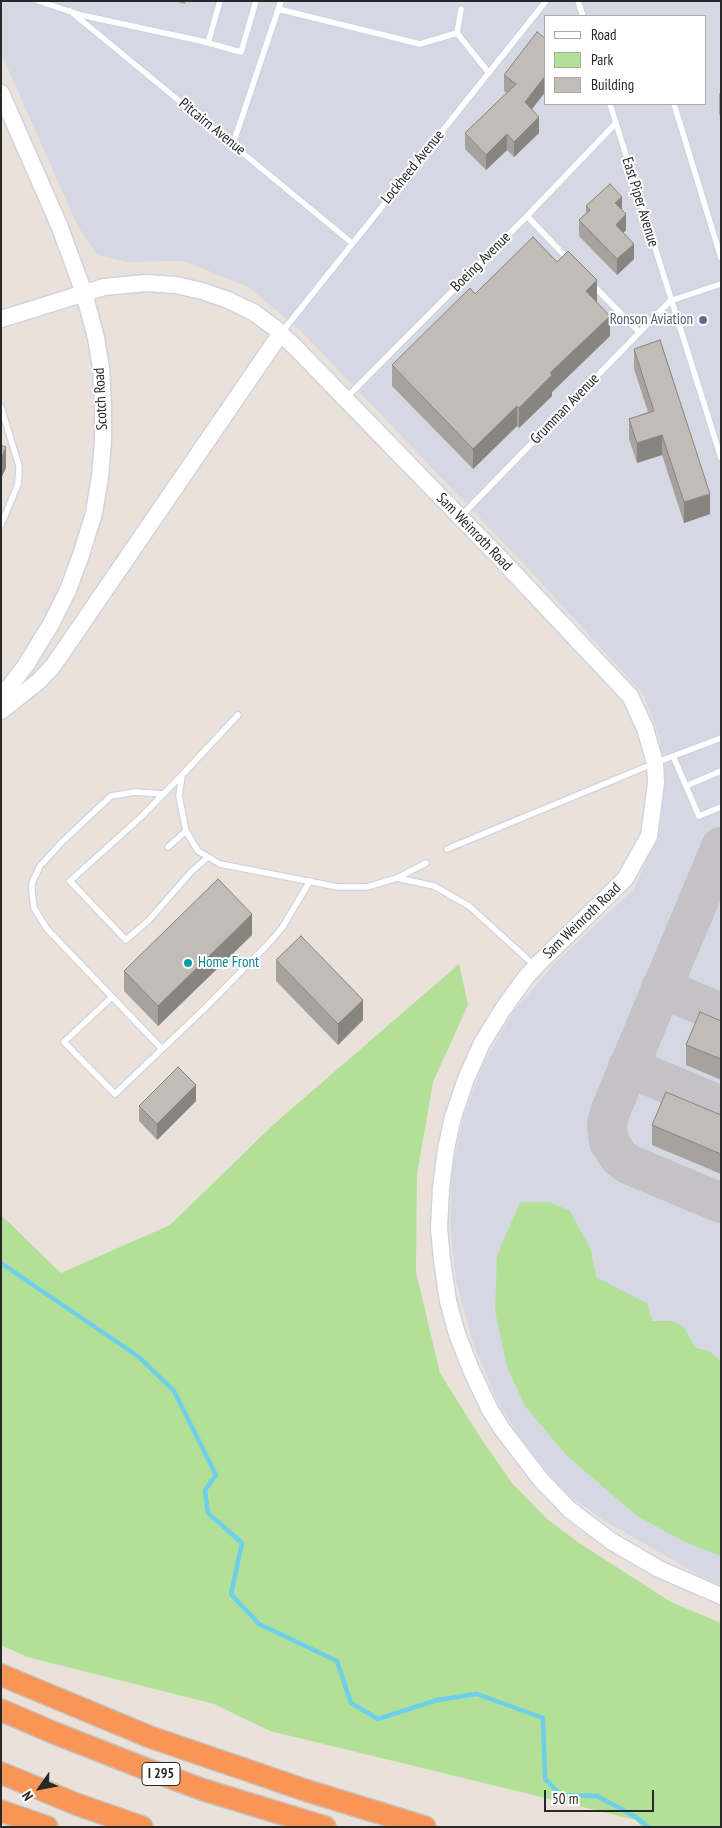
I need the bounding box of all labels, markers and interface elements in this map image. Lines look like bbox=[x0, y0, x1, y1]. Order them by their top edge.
legend bbox=[544, 15, 707, 105]
text: Road bbox=[591, 25, 617, 44]
text: Park bbox=[591, 50, 613, 69]
text: Building bbox=[591, 75, 634, 94]
street label: Pitcairn Avenue bbox=[175, 95, 249, 159]
street label: Lockheed Avenue bbox=[378, 126, 448, 208]
street label: East Piper Avenue bbox=[618, 155, 662, 249]
street label: Boeing Avenue bbox=[447, 228, 515, 296]
place label: Ronson Aviation bbox=[610, 311, 693, 329]
marker: Ronson Aviation bbox=[697, 314, 709, 326]
street label: Scotch Road bbox=[90, 367, 112, 431]
street label: Grumman Avenue bbox=[527, 370, 603, 448]
street label: Sam Weinroth Road bbox=[432, 489, 516, 575]
street label: Sam Weinroth Road bbox=[539, 879, 625, 963]
place label: Home Front bbox=[198, 954, 259, 972]
marker: Home Front bbox=[182, 957, 194, 969]
road number: I 295 bbox=[142, 1762, 180, 1786]
north arrow bbox=[15, 1763, 65, 1813]
scale bar bbox=[547, 1780, 657, 1812]
text: N bbox=[18, 1788, 37, 1804]
text: 50 m bbox=[552, 1789, 578, 1808]

